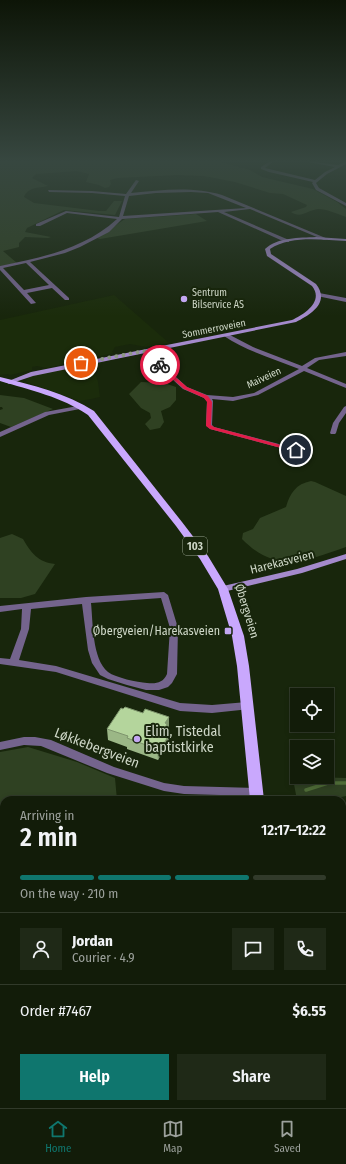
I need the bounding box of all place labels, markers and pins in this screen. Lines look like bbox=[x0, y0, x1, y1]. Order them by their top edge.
place label: Sentrum Bilservice AS bbox=[192, 287, 244, 311]
marker: Sentrum Bilservice AS bbox=[179, 294, 189, 304]
pin bbox=[64, 346, 98, 380]
pin bbox=[279, 433, 313, 467]
place label: Øbergveien/Harekasveien bbox=[93, 624, 220, 638]
marker: Øbergveien/Harekasveien bbox=[223, 626, 233, 636]
place label: Elim, Tistedal baptistkirke bbox=[145, 723, 221, 756]
marker: Elim, Tistedal baptistkirke bbox=[132, 734, 142, 744]

